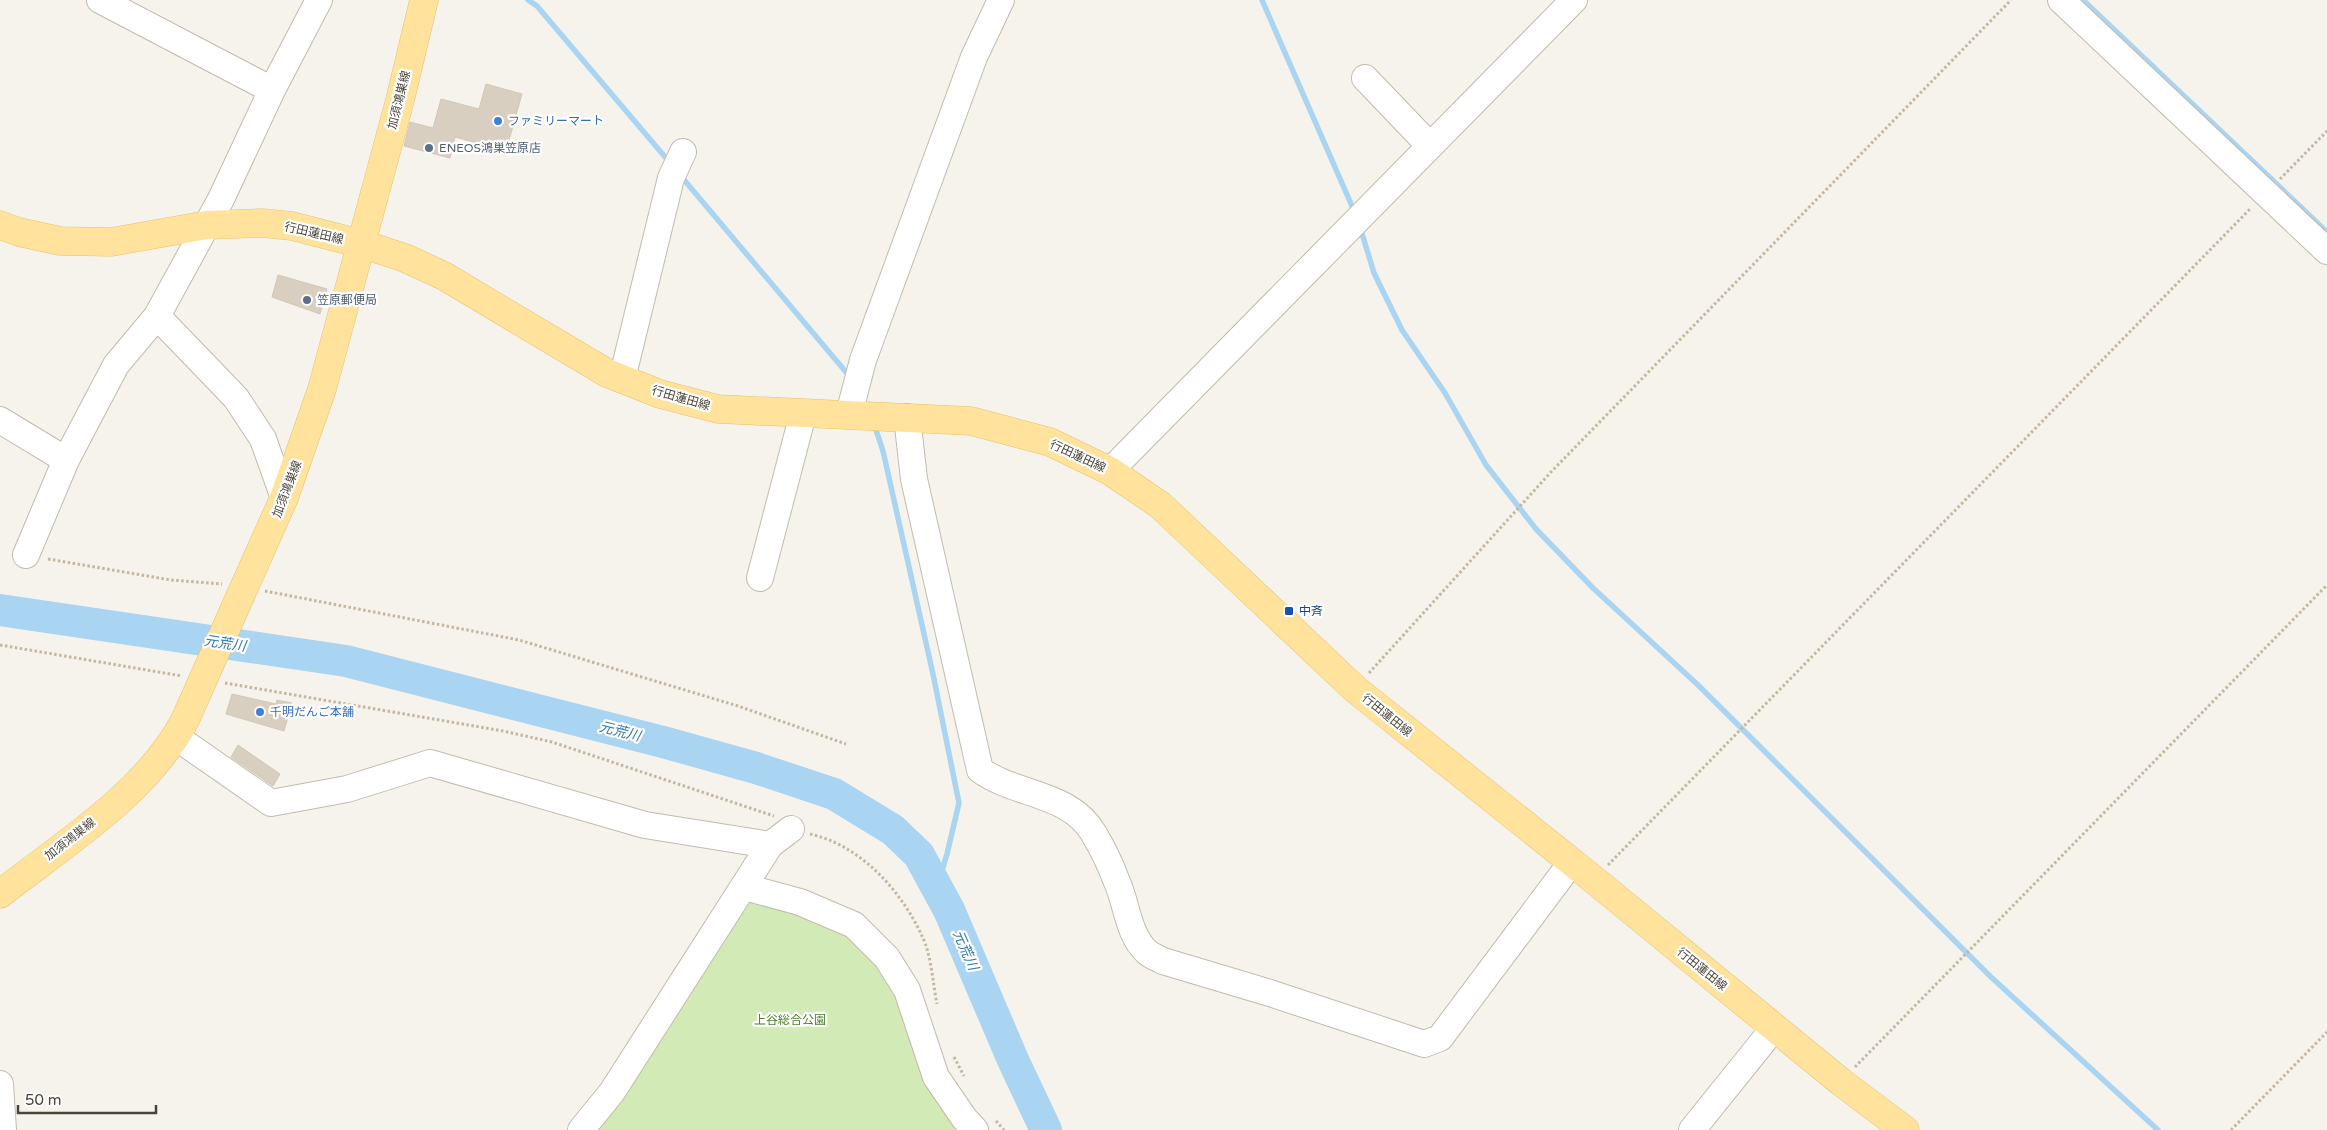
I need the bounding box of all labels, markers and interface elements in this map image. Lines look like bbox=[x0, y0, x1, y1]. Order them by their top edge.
street label: 加須鴻巣線 bbox=[385, 69, 413, 131]
place label: ファミリーマート bbox=[508, 114, 604, 128]
marker: ファミリーマート bbox=[492, 115, 504, 127]
place label: ENEOS鴻巣笠原店 bbox=[439, 141, 541, 155]
marker: ENEOS鴻巣笠原店 bbox=[423, 142, 435, 154]
street label: 行田蓮田線 bbox=[283, 219, 345, 247]
place label: 笠原郵便局 bbox=[317, 293, 377, 307]
marker: 笠原郵便局 bbox=[301, 294, 313, 306]
street label: 行田蓮田線 bbox=[650, 383, 712, 413]
street label: 行田蓮田線 bbox=[1048, 437, 1108, 475]
street label: 加須鴻巣線 bbox=[270, 458, 304, 520]
place label: 中斉 bbox=[1299, 604, 1323, 618]
marker: 中斉 bbox=[1283, 605, 1295, 617]
water label: 元荒川 bbox=[203, 632, 249, 655]
street label: 行田蓮田線 bbox=[1359, 691, 1415, 739]
place label: 千明だんご本舗 bbox=[270, 705, 354, 719]
marker: 千明だんご本舗 bbox=[254, 706, 266, 718]
water label: 元荒川 bbox=[597, 718, 644, 745]
street label: 加須鴻巣線 bbox=[42, 815, 98, 863]
water label: 元荒川 bbox=[949, 928, 983, 975]
street label: 行田蓮田線 bbox=[1674, 945, 1730, 993]
park label: 上谷総合公園 bbox=[754, 1013, 826, 1027]
scale bar bbox=[18, 1082, 155, 1114]
text: 50 m bbox=[25, 1091, 62, 1109]

